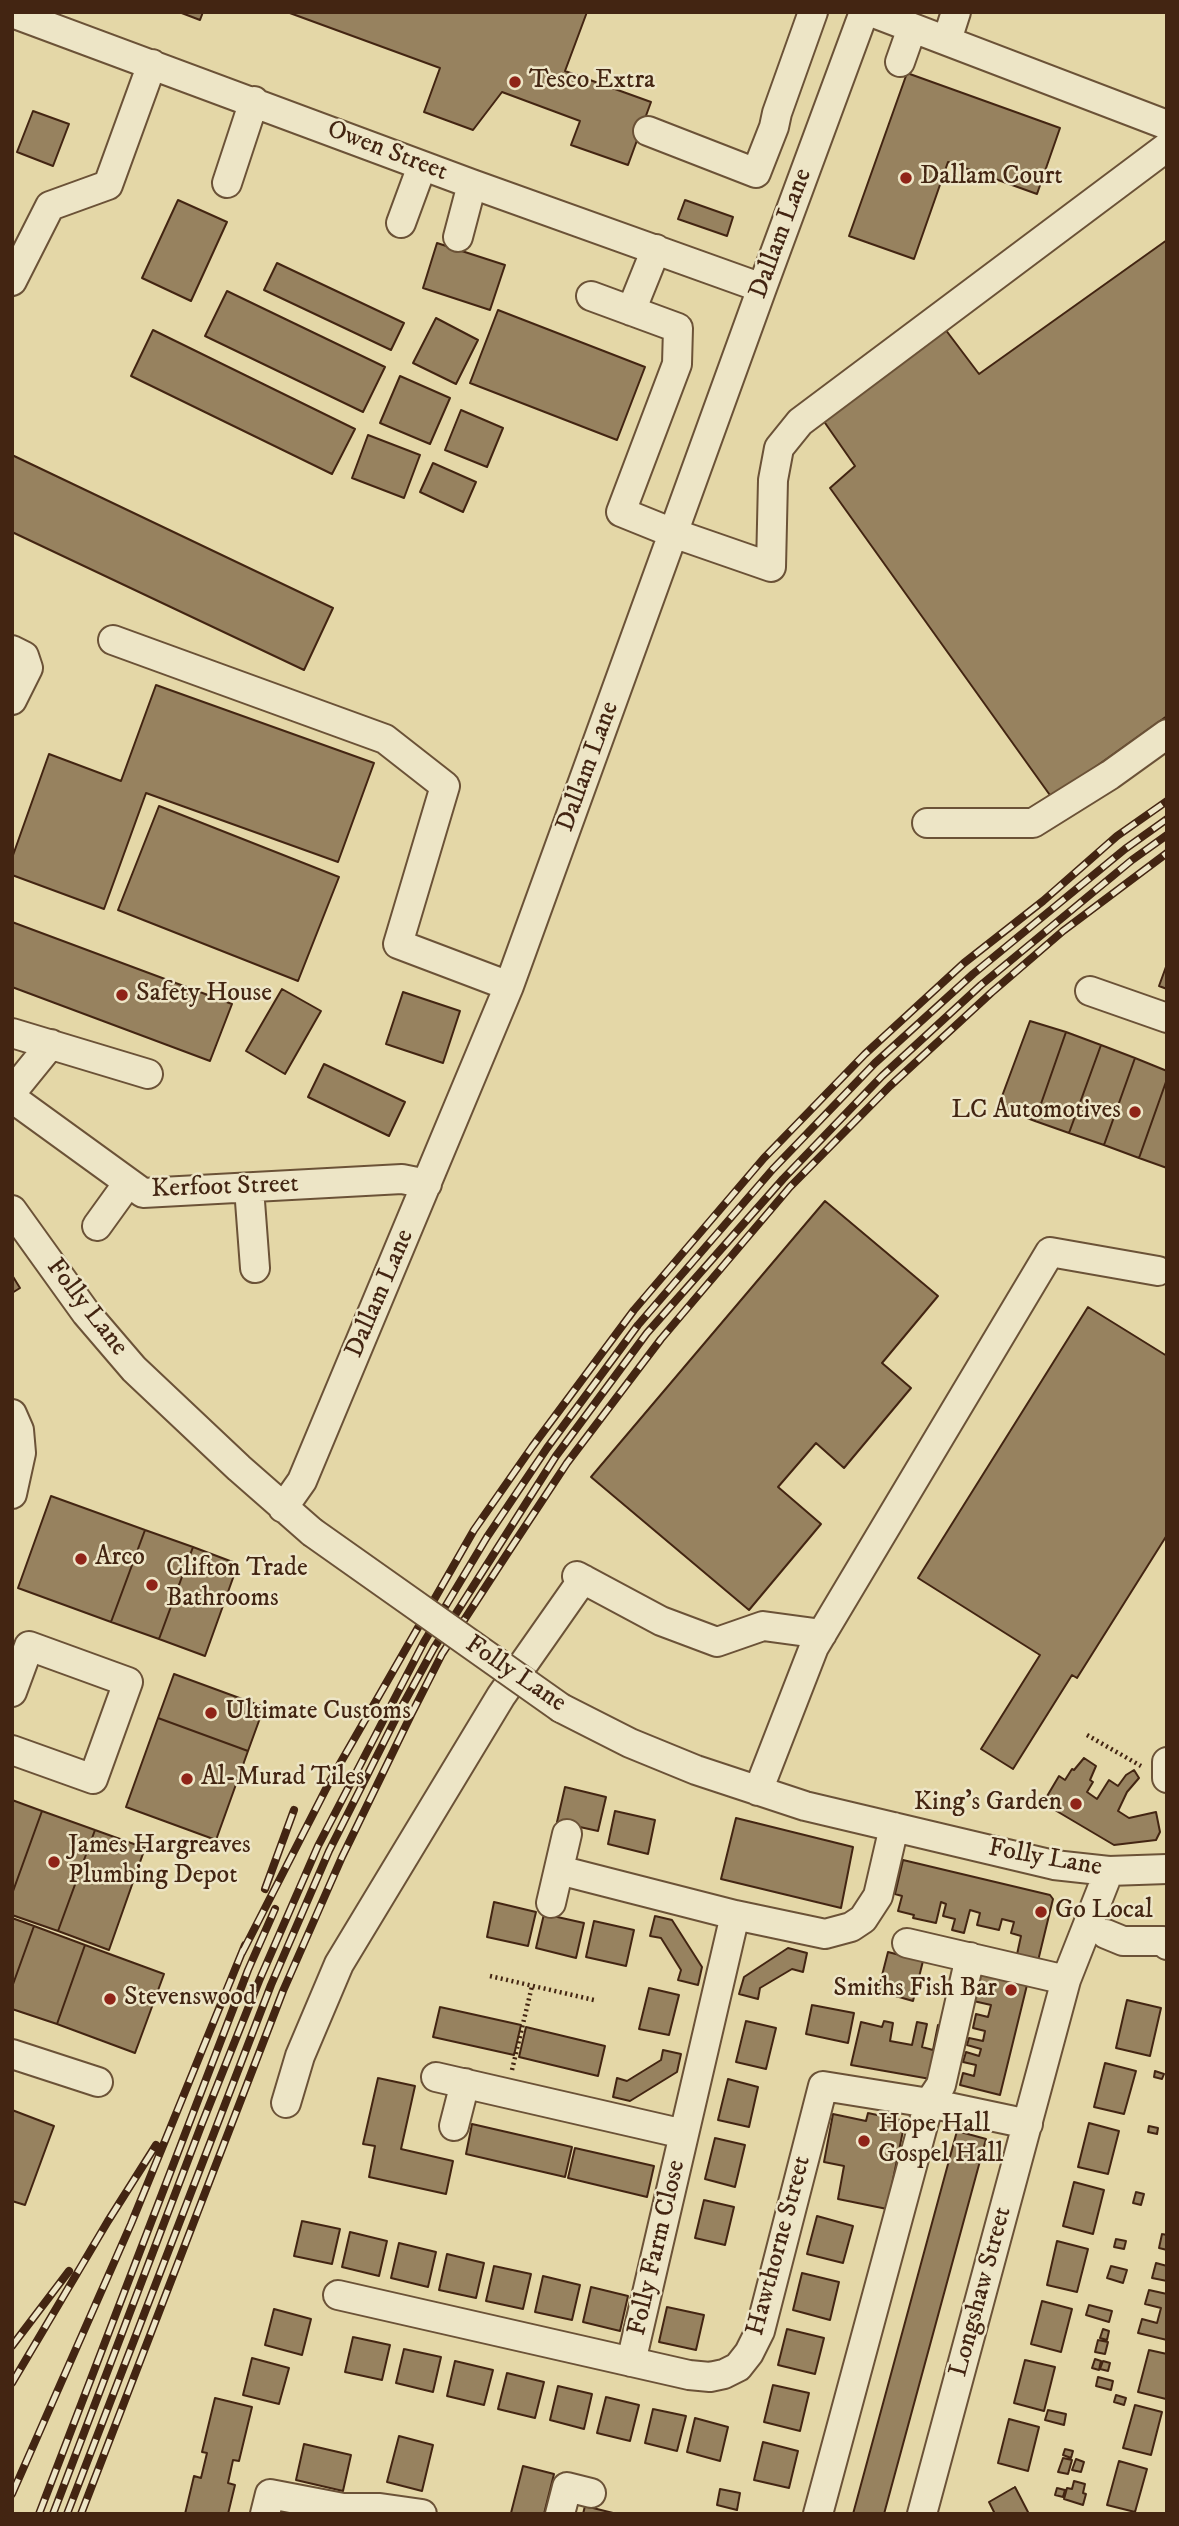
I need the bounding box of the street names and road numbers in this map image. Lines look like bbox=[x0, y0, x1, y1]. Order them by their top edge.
street label: Owen Street bbox=[322, 115, 452, 189]
street label: Dallam Lane bbox=[744, 165, 820, 303]
street label: Dallam Lane bbox=[551, 698, 627, 836]
street label: Kerfoot Street bbox=[151, 1170, 299, 1206]
street label: Dallam Lane bbox=[340, 1225, 422, 1363]
street label: Folly Lane bbox=[38, 1253, 134, 1363]
street label: Folly Lane bbox=[459, 1630, 571, 1720]
street label: Folly Lane bbox=[986, 1834, 1104, 1884]
street label: Hawthorne Street bbox=[741, 2153, 819, 2339]
street label: Folly Farm Close bbox=[623, 2157, 693, 2339]
street label: Longshaw Street bbox=[944, 2204, 1020, 2380]

